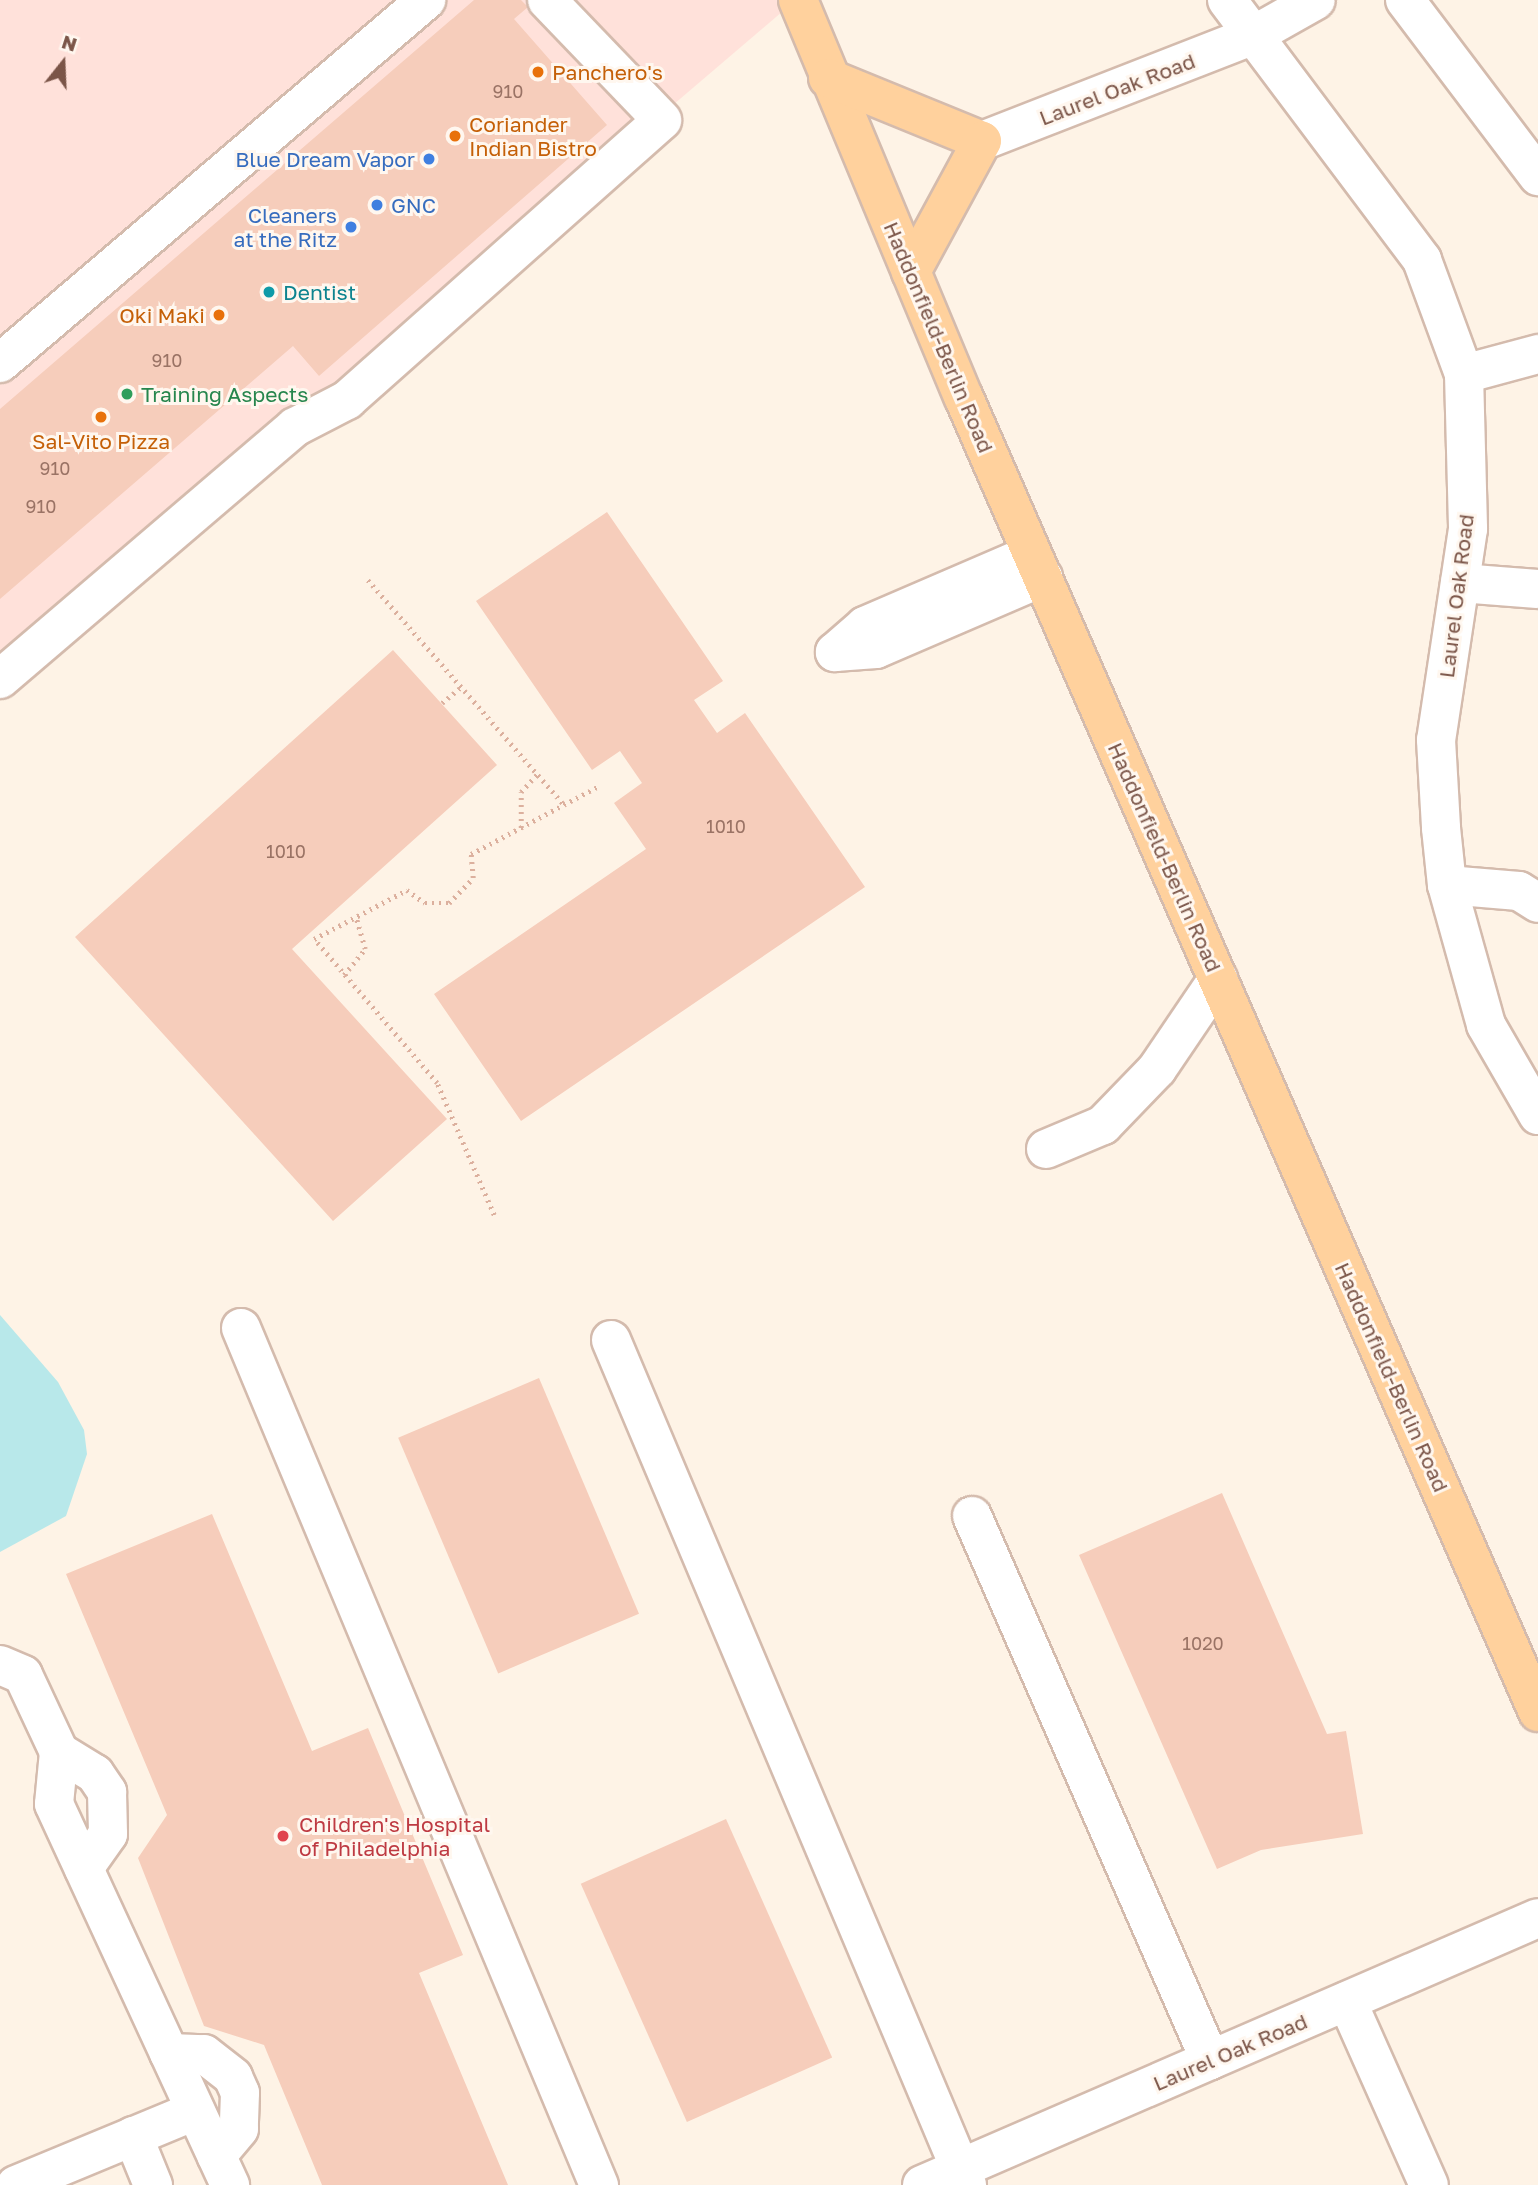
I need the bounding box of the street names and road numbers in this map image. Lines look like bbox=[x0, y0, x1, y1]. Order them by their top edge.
street label: Laurel Oak Road bbox=[1036, 48, 1198, 130]
street label: Haddonfield-Berlin Road bbox=[879, 218, 999, 456]
street label: Laurel Oak Road bbox=[1433, 513, 1479, 679]
street label: Haddonfield-Berlin Road bbox=[1103, 738, 1227, 976]
street label: Haddonfield-Berlin Road bbox=[1330, 1258, 1454, 1496]
street label: Laurel Oak Road bbox=[1149, 2008, 1311, 2096]

